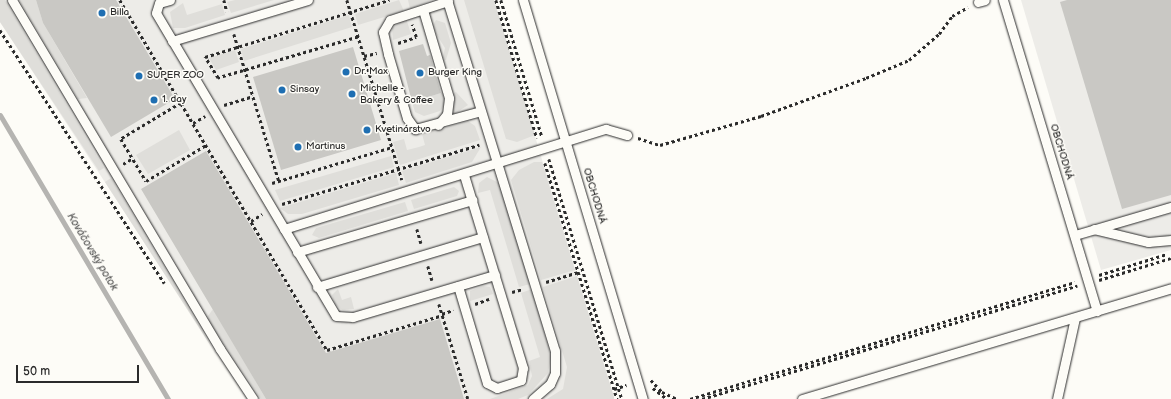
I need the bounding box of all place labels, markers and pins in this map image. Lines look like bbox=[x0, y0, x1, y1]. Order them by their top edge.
place label: Billa bbox=[110, 7, 129, 19]
marker: Billa bbox=[97, 8, 107, 18]
place label: Dr. Max bbox=[354, 66, 388, 78]
marker: Dr. Max bbox=[341, 67, 351, 77]
place label: Burger King bbox=[428, 67, 482, 79]
marker: Burger King bbox=[415, 68, 425, 78]
place label: SUPER ZOO bbox=[147, 70, 204, 82]
marker: SUPER ZOO bbox=[134, 71, 144, 81]
place label: Michelle - Bakery & Coffee bbox=[360, 82, 433, 106]
place label: Sinsay bbox=[290, 84, 319, 96]
marker: Sinsay bbox=[277, 85, 287, 95]
marker: Michelle - Bakery & Coffee bbox=[347, 89, 357, 99]
place label: 1. day bbox=[162, 94, 186, 106]
marker: 1. day bbox=[149, 95, 159, 105]
place label: Kvetinárstvo bbox=[375, 124, 431, 136]
marker: Kvetinárstvo bbox=[362, 125, 372, 135]
place label: Martinus bbox=[306, 141, 346, 153]
marker: Martinus bbox=[293, 142, 303, 152]

